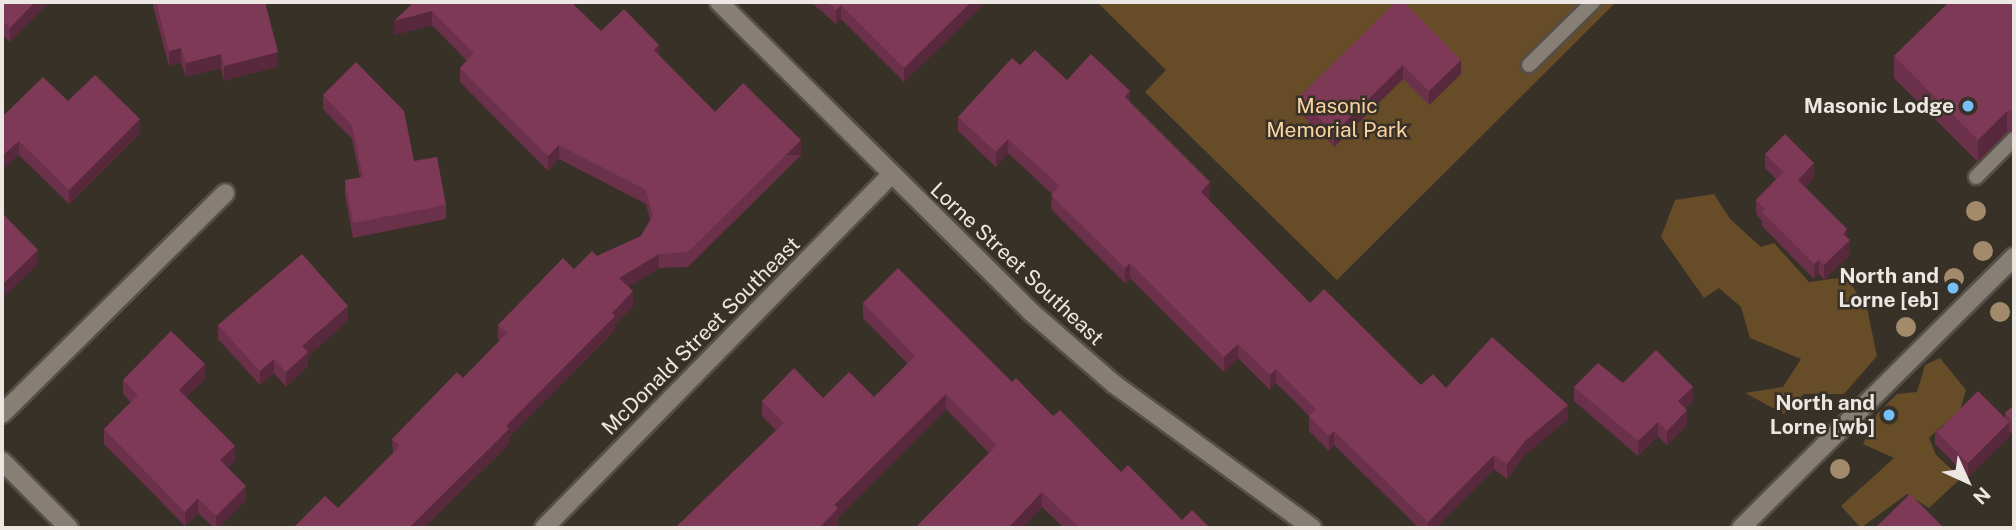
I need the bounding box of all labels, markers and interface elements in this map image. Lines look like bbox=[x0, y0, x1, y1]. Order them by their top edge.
park label: Masonic Memorial Park bbox=[1266, 93, 1408, 143]
place label: Masonic Lodge bbox=[1804, 93, 1954, 119]
marker: Masonic Lodge bbox=[1960, 98, 1976, 114]
street label: Lorne Street Southeast bbox=[925, 177, 1109, 351]
street label: McDonald Street Southeast bbox=[597, 232, 805, 440]
place label: North and Lorne [eb] bbox=[1838, 263, 1939, 313]
marker: North and Lorne [eb] bbox=[1945, 280, 1961, 296]
place label: North and Lorne [wb] bbox=[1770, 390, 1875, 440]
marker: North and Lorne [wb] bbox=[1881, 407, 1897, 423]
north arrow bbox=[1932, 446, 2002, 516]
text: N bbox=[1969, 483, 1995, 509]

